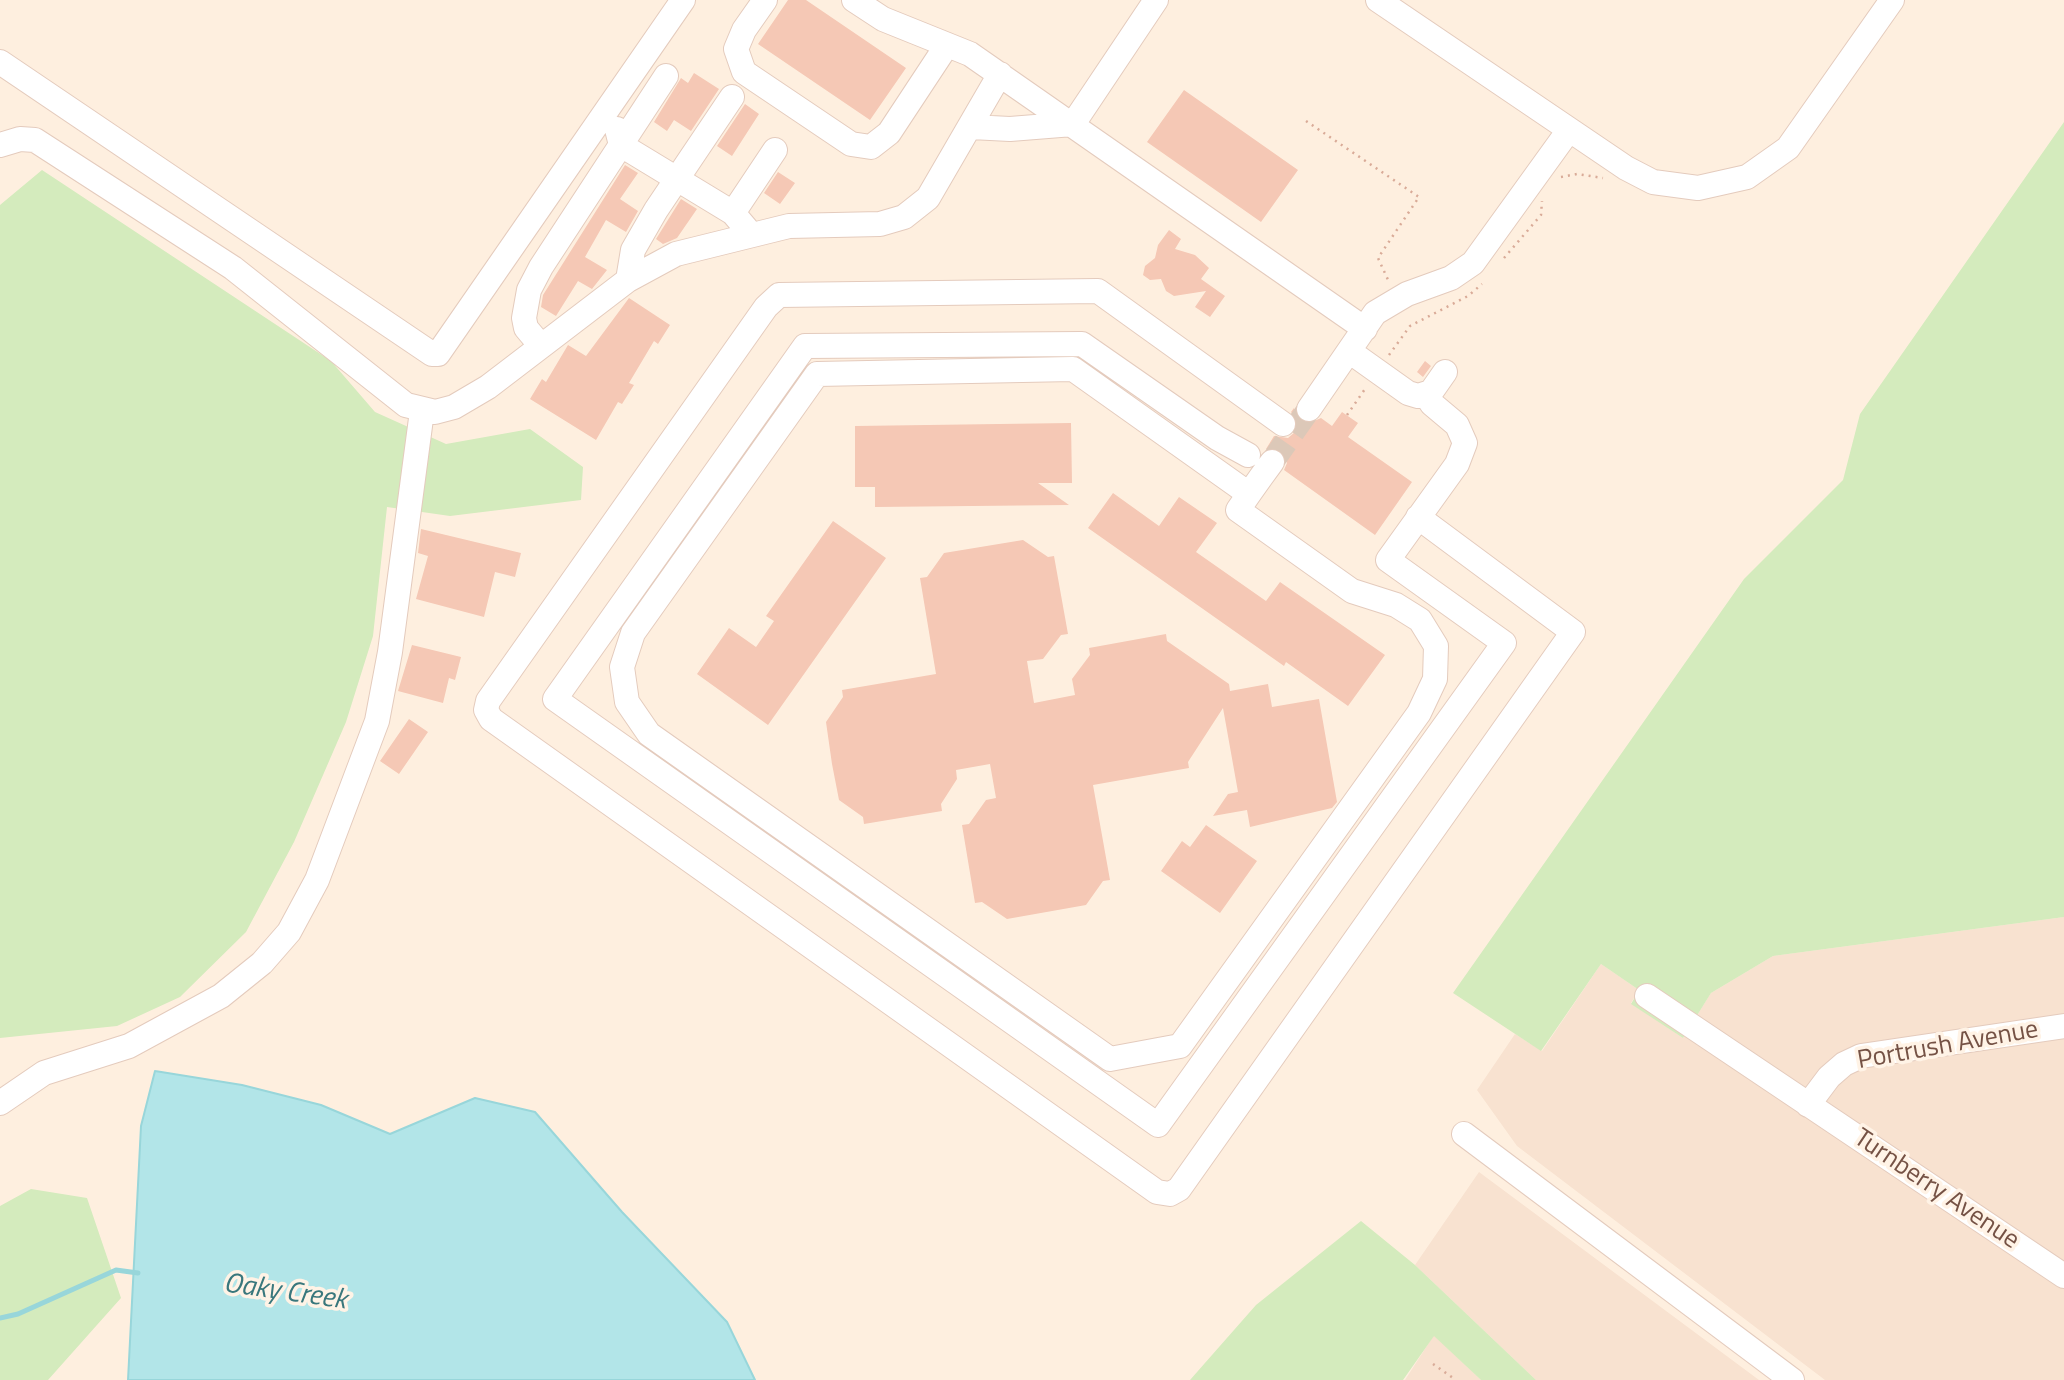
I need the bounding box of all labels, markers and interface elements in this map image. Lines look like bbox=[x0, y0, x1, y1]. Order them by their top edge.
street label: Portrush Avenue bbox=[1855, 1015, 2041, 1077]
street label: Turnberry Avenue bbox=[1847, 1123, 2025, 1257]
water label: Oaky Creek bbox=[221, 1268, 349, 1318]

